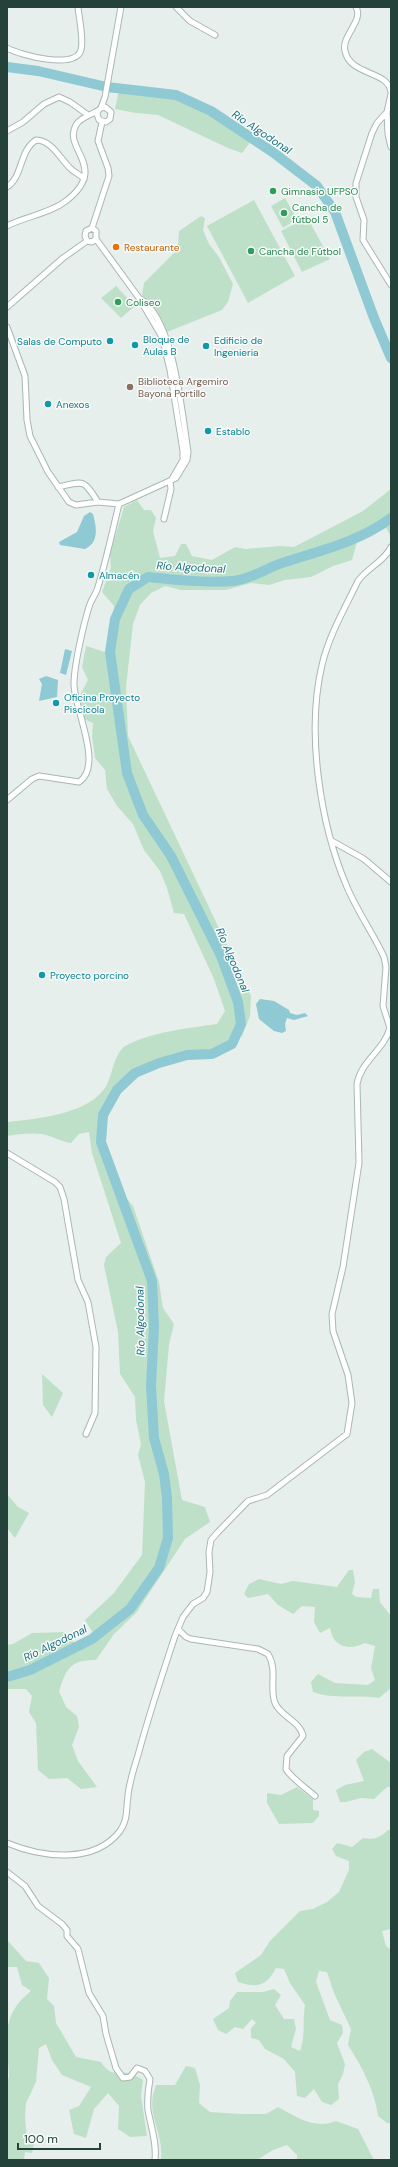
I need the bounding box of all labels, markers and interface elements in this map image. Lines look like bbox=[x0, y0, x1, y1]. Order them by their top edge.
water label: Río Algodonal bbox=[229, 107, 295, 157]
place label: Gimnasio UFPSO bbox=[281, 185, 359, 198]
marker: Gimnasio UFPSO bbox=[268, 186, 278, 196]
place label: Cancha de fútbol 5 bbox=[292, 201, 342, 226]
marker: Cancha de fútbol 5 bbox=[279, 208, 289, 218]
place label: Restaurante bbox=[124, 241, 180, 254]
marker: Restaurante bbox=[111, 242, 121, 252]
place label: Cancha de Fútbol bbox=[259, 245, 341, 258]
marker: Cancha de Fútbol bbox=[246, 246, 256, 256]
place label: Coliseo bbox=[126, 296, 160, 309]
marker: Coliseo bbox=[113, 297, 123, 307]
place label: Bloque de Aulas B bbox=[143, 333, 190, 358]
place label: Edificio de Ingenieria bbox=[214, 334, 263, 359]
place label: Salas de Computo bbox=[17, 335, 102, 348]
marker: Salas de Computo bbox=[105, 336, 115, 346]
marker: Bloque de Aulas B bbox=[130, 340, 140, 350]
marker: Edificio de Ingenieria bbox=[201, 341, 211, 351]
place label: Biblioteca Argemiro Bayona Portillo bbox=[138, 375, 228, 400]
marker: Biblioteca Argemiro Bayona Portillo bbox=[125, 382, 135, 392]
place label: Anexos bbox=[56, 398, 90, 411]
marker: Anexos bbox=[43, 399, 53, 409]
place label: Establo bbox=[216, 425, 250, 438]
marker: Establo bbox=[203, 426, 213, 436]
water label: Río Algodonal bbox=[156, 558, 226, 576]
place label: Almacén bbox=[99, 569, 140, 582]
marker: Almacén bbox=[86, 570, 96, 580]
place label: Oficina Proyecto Piscícola bbox=[64, 691, 140, 716]
marker: Oficina Proyecto Piscícola bbox=[51, 698, 61, 708]
water label: Río Algodonal bbox=[213, 925, 253, 995]
place label: Proyecto porcino bbox=[50, 969, 129, 982]
marker: Proyecto porcino bbox=[37, 970, 47, 980]
water label: Río Algodonal bbox=[132, 1286, 148, 1356]
water label: Río Algodonal bbox=[21, 1621, 90, 1664]
scale bar bbox=[18, 2125, 100, 2151]
text: 100 m bbox=[24, 2131, 58, 2147]

